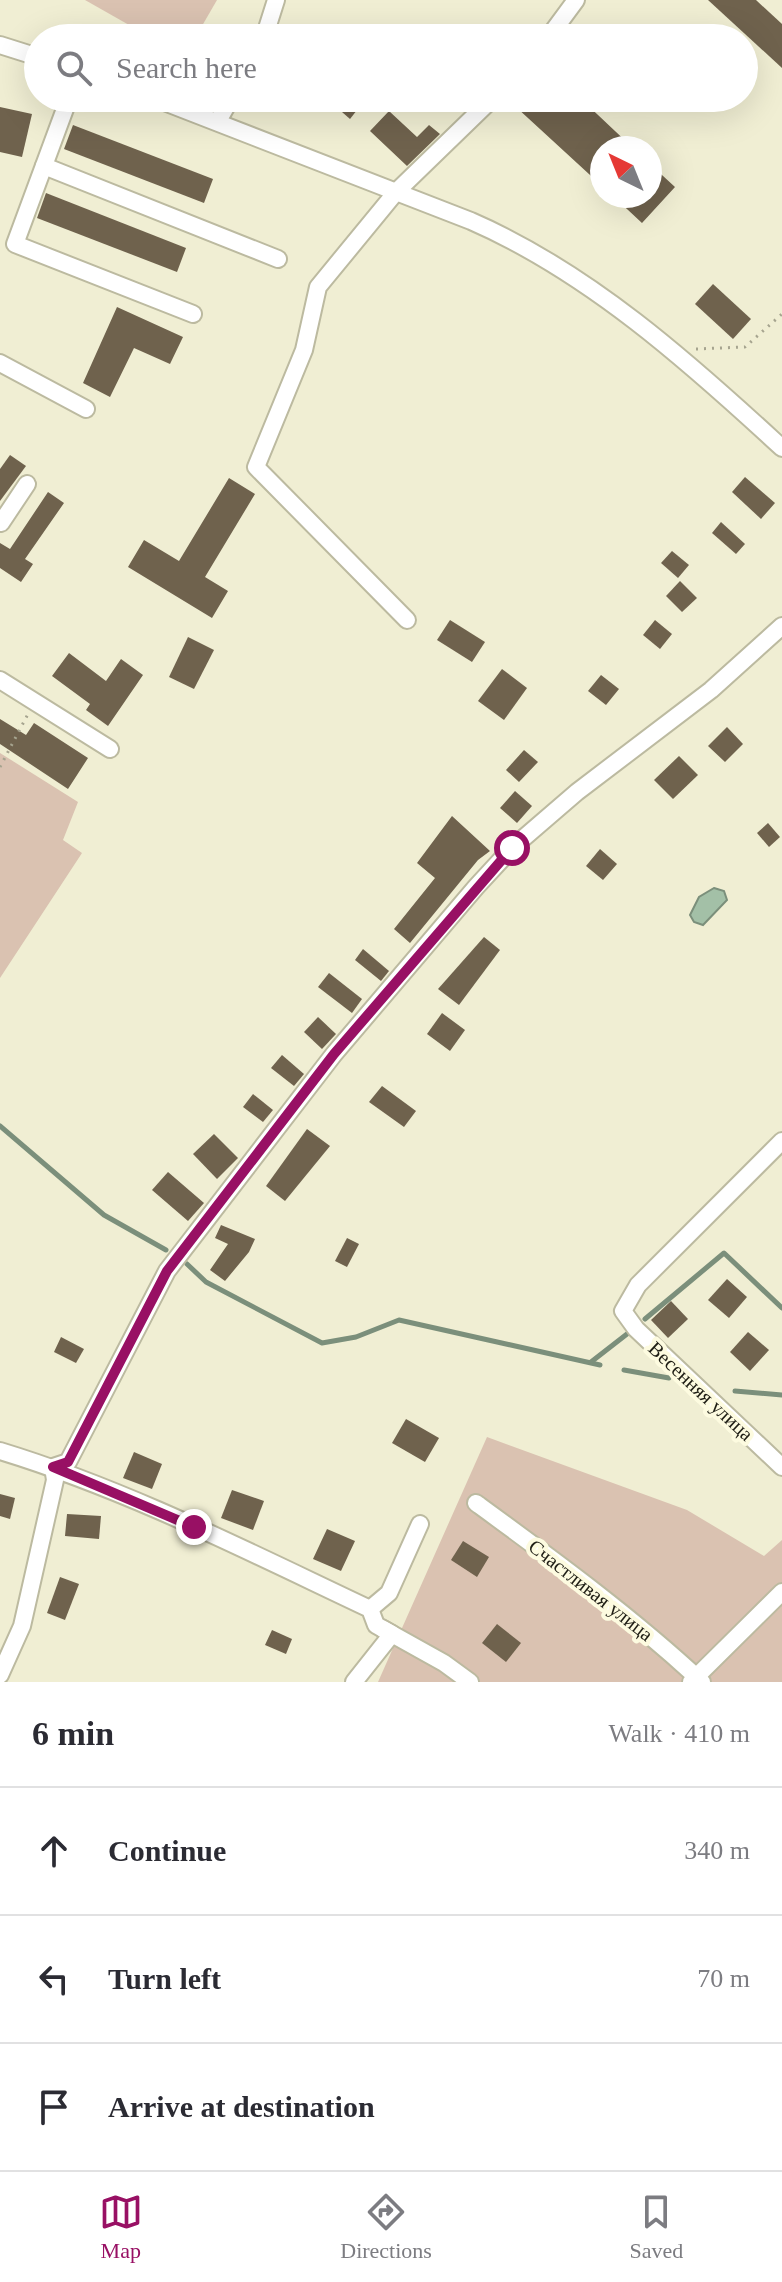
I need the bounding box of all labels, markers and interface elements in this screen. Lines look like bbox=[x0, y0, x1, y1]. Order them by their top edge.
search box bbox=[24, 24, 758, 112]
icon: search bbox=[52, 46, 96, 90]
text: Search here bbox=[116, 51, 257, 84]
north arrow bbox=[590, 136, 662, 208]
route start bbox=[494, 830, 530, 866]
street label: Весенняя улица bbox=[643, 1337, 758, 1446]
route end bbox=[176, 1509, 212, 1545]
street label: Счастливая улица bbox=[524, 1535, 658, 1646]
text: 6 min bbox=[32, 1715, 114, 1752]
text: Walk · 410 m bbox=[608, 1719, 750, 1748]
icon: ahead bbox=[32, 1829, 76, 1873]
text: Continue bbox=[108, 1834, 226, 1867]
text: 340 m bbox=[684, 1836, 750, 1865]
icon: left bbox=[32, 1957, 76, 2001]
text: Turn left bbox=[108, 1962, 221, 1995]
text: 70 m bbox=[697, 1964, 750, 1993]
icon: arrive bbox=[32, 2085, 76, 2129]
text: Arrive at destination bbox=[108, 2090, 375, 2123]
tab: Map bbox=[99, 2190, 143, 2264]
tab: Directions bbox=[340, 2190, 432, 2264]
tab: Saved bbox=[629, 2190, 683, 2264]

